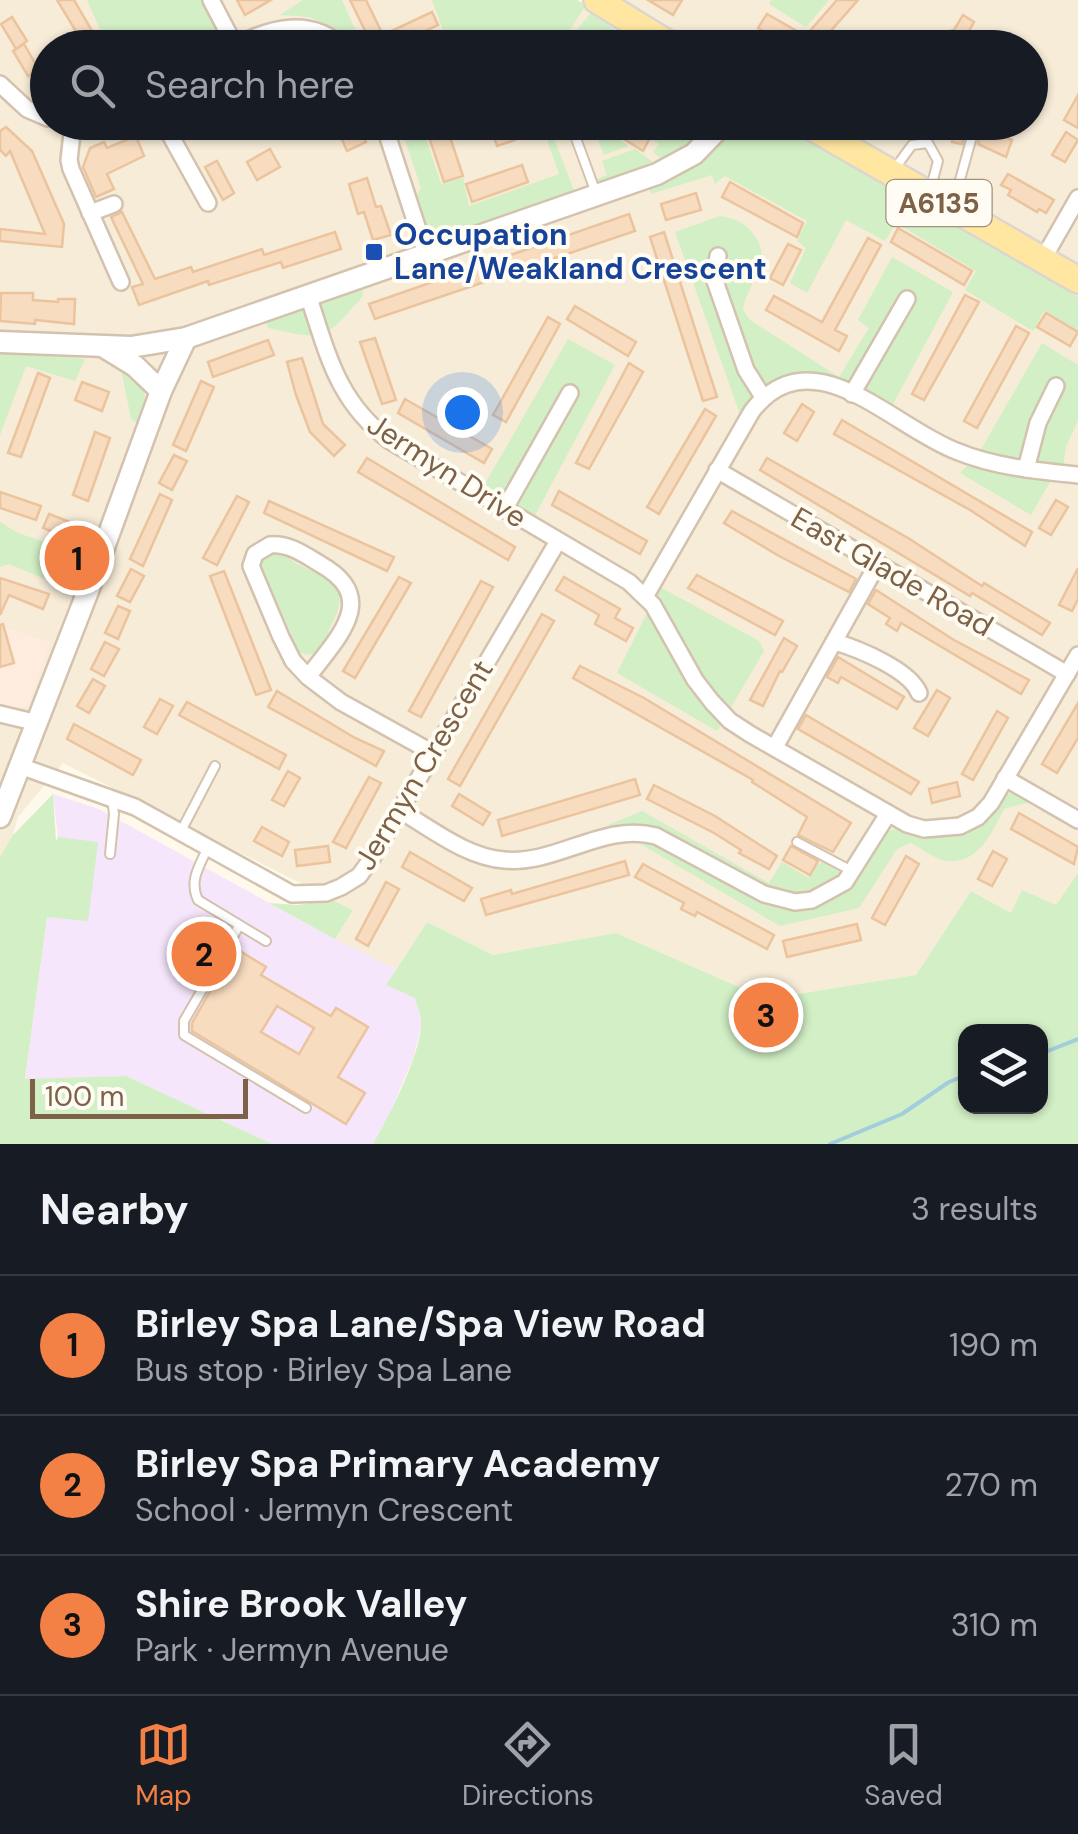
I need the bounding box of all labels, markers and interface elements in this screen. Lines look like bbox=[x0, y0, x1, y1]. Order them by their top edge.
search box bbox=[30, 30, 1048, 140]
icon: search bbox=[65, 58, 120, 113]
text: Search here bbox=[145, 60, 355, 110]
road number: A6135 bbox=[886, 180, 992, 226]
place label: Occupation Lane/Weakland Crescent bbox=[394, 215, 767, 288]
marker: Occupation Lane/Weakland Crescent bbox=[363, 241, 385, 263]
your location bbox=[437, 387, 488, 438]
street label: Jermyn Drive bbox=[360, 405, 534, 537]
street label: East Glade Road bbox=[784, 498, 1000, 645]
pin: 1 bbox=[44, 520, 110, 596]
street label: Jermyn Crescent bbox=[345, 652, 502, 877]
pin: 2 bbox=[172, 916, 236, 992]
pin: 3 bbox=[734, 978, 798, 1052]
map controls bbox=[958, 1024, 1048, 1114]
button: layers bbox=[958, 1024, 1048, 1114]
scale bar bbox=[30, 1074, 248, 1118]
text: 100 m bbox=[45, 1078, 124, 1115]
text: Nearby bbox=[40, 1182, 189, 1237]
text: 3 results bbox=[911, 1188, 1038, 1230]
text: Birley Spa Lane/Spa View Road bbox=[135, 1299, 706, 1349]
text: 1 bbox=[67, 1324, 78, 1366]
text: 190 m bbox=[949, 1324, 1038, 1366]
text: Bus stop · Birley Spa Lane bbox=[135, 1349, 512, 1391]
text: Birley Spa Primary Academy bbox=[135, 1439, 660, 1489]
text: 2 bbox=[63, 1464, 82, 1506]
text: 270 m bbox=[945, 1464, 1038, 1506]
text: School · Jermyn Crescent bbox=[135, 1489, 513, 1531]
text: Shire Brook Valley bbox=[135, 1579, 467, 1629]
text: 3 bbox=[63, 1604, 82, 1646]
text: 310 m bbox=[951, 1604, 1038, 1646]
text: Park · Jermyn Avenue bbox=[135, 1629, 449, 1671]
tab: Map bbox=[135, 1717, 192, 1814]
tab: Directions bbox=[462, 1717, 594, 1814]
tab: Saved bbox=[864, 1717, 943, 1814]

